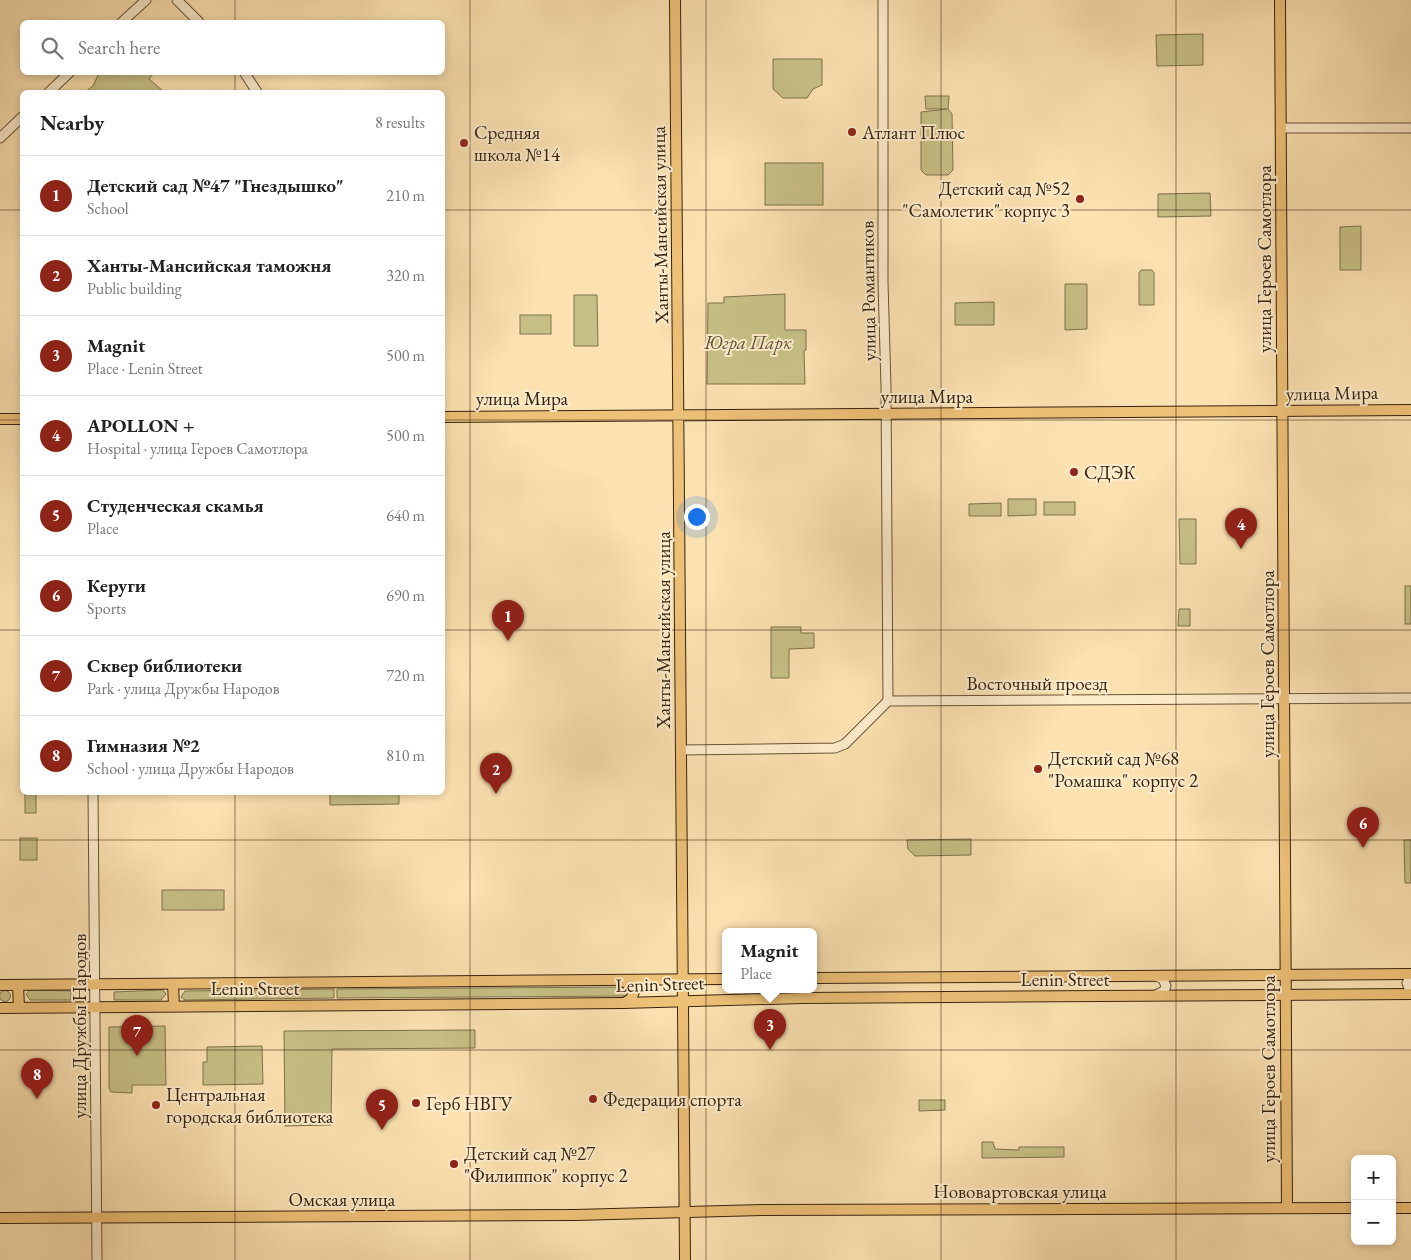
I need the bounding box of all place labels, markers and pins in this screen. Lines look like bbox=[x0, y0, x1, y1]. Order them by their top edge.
place label: Средняя школа №14 bbox=[474, 120, 561, 167]
place label: Атлант Плюс bbox=[861, 120, 965, 145]
marker: Атлант Плюс bbox=[846, 126, 858, 138]
marker: Средняя школа №14 bbox=[458, 137, 470, 149]
place label: Детский сад №52 "Самолетик" корпус 3 bbox=[902, 176, 1070, 223]
marker: Детский сад №52 "Самолетик" корпус 3 bbox=[1074, 193, 1086, 205]
place label: СДЭК bbox=[1084, 460, 1136, 485]
marker: СДЭК bbox=[1068, 466, 1080, 478]
pin: 4 bbox=[1225, 508, 1257, 549]
pin: 1 bbox=[492, 600, 524, 641]
place label: Детский сад №68 "Ромашка" корпус 2 bbox=[1048, 746, 1198, 793]
pin: 2 bbox=[480, 753, 512, 794]
marker: Детский сад №68 "Ромашка" корпус 2 bbox=[1032, 763, 1044, 775]
pin: 6 bbox=[1347, 807, 1379, 848]
pin: 3 bbox=[754, 1009, 786, 1050]
pin: 7 bbox=[121, 1015, 153, 1056]
pin: 8 bbox=[21, 1058, 53, 1099]
place label: Центральная городская библиотека bbox=[166, 1082, 334, 1129]
place label: Федерация спорта bbox=[603, 1087, 742, 1112]
pin: 5 bbox=[366, 1089, 398, 1130]
place label: Герб НВГУ bbox=[426, 1091, 514, 1116]
marker: Федерация спорта bbox=[587, 1093, 599, 1105]
marker: Герб НВГУ bbox=[410, 1097, 422, 1109]
marker: Центральная городская библиотека bbox=[150, 1099, 162, 1111]
place label: Детский сад №27 "Филиппок" корпус 2 bbox=[464, 1141, 628, 1188]
marker: Детский сад №27 "Филиппок" корпус 2 bbox=[448, 1158, 460, 1170]

